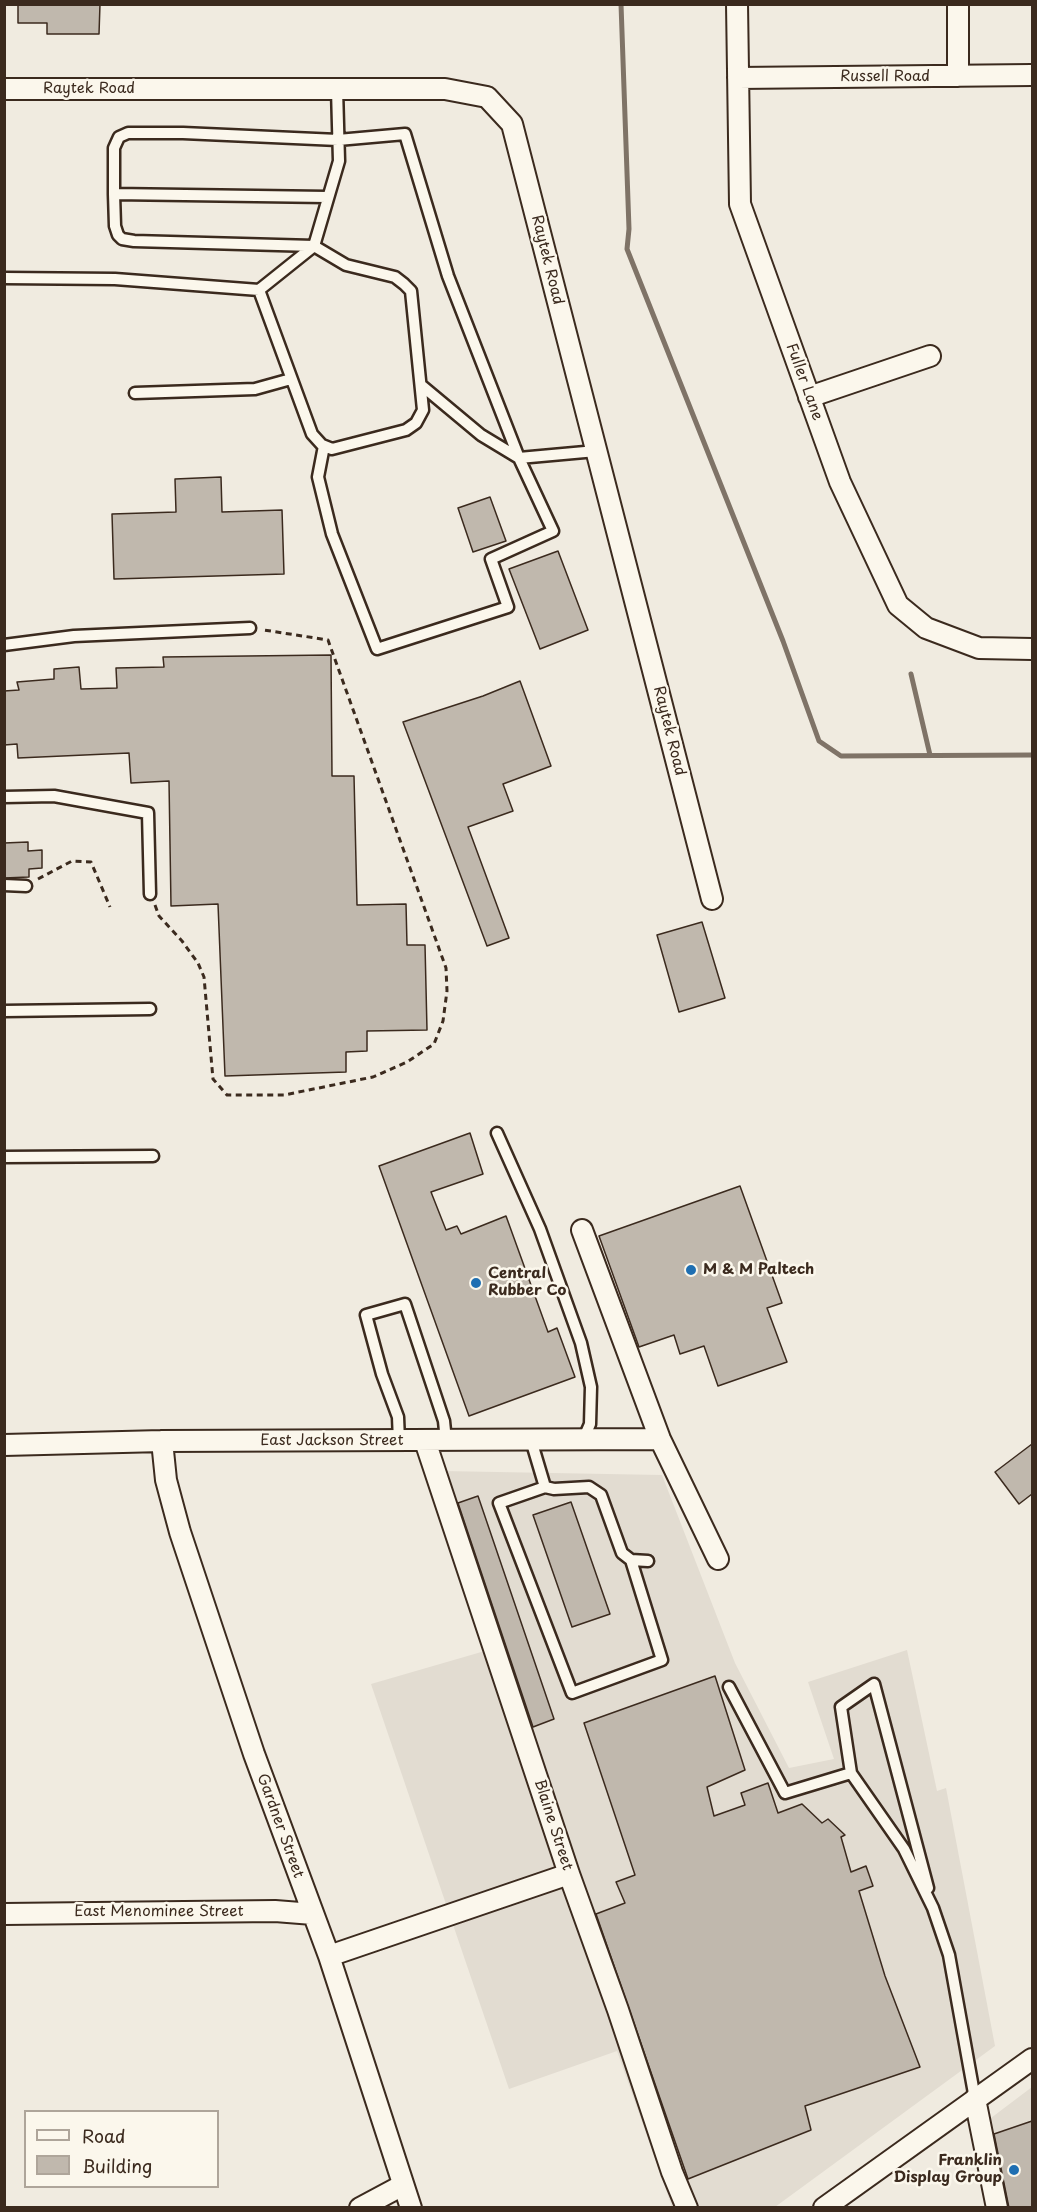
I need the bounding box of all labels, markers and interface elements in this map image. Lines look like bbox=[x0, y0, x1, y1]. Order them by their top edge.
street label: Russell Road bbox=[840, 68, 930, 86]
street label: Raytek Road bbox=[43, 80, 135, 98]
street label: Raytek Road bbox=[527, 213, 567, 307]
street label: Fuller Lane bbox=[782, 341, 826, 423]
street label: Raytek Road bbox=[649, 684, 689, 778]
place label: M & M Paltech bbox=[703, 1261, 814, 1279]
marker: M & M Paltech bbox=[684, 1263, 698, 1277]
place label: Central Rubber Co bbox=[488, 1265, 567, 1300]
marker: Central Rubber Co bbox=[469, 1276, 483, 1290]
street label: East Jackson Street bbox=[260, 1432, 404, 1450]
street label: Gardner Street bbox=[253, 1771, 307, 1881]
street label: Blaine Street bbox=[530, 1777, 576, 1873]
street label: East Menominee Street bbox=[74, 1903, 244, 1921]
legend bbox=[24, 2110, 219, 2188]
text: Road bbox=[82, 2122, 126, 2149]
text: Building bbox=[82, 2152, 152, 2179]
place label: Franklin Display Group bbox=[894, 2152, 1002, 2187]
marker: Franklin Display Group bbox=[1007, 2163, 1021, 2177]

